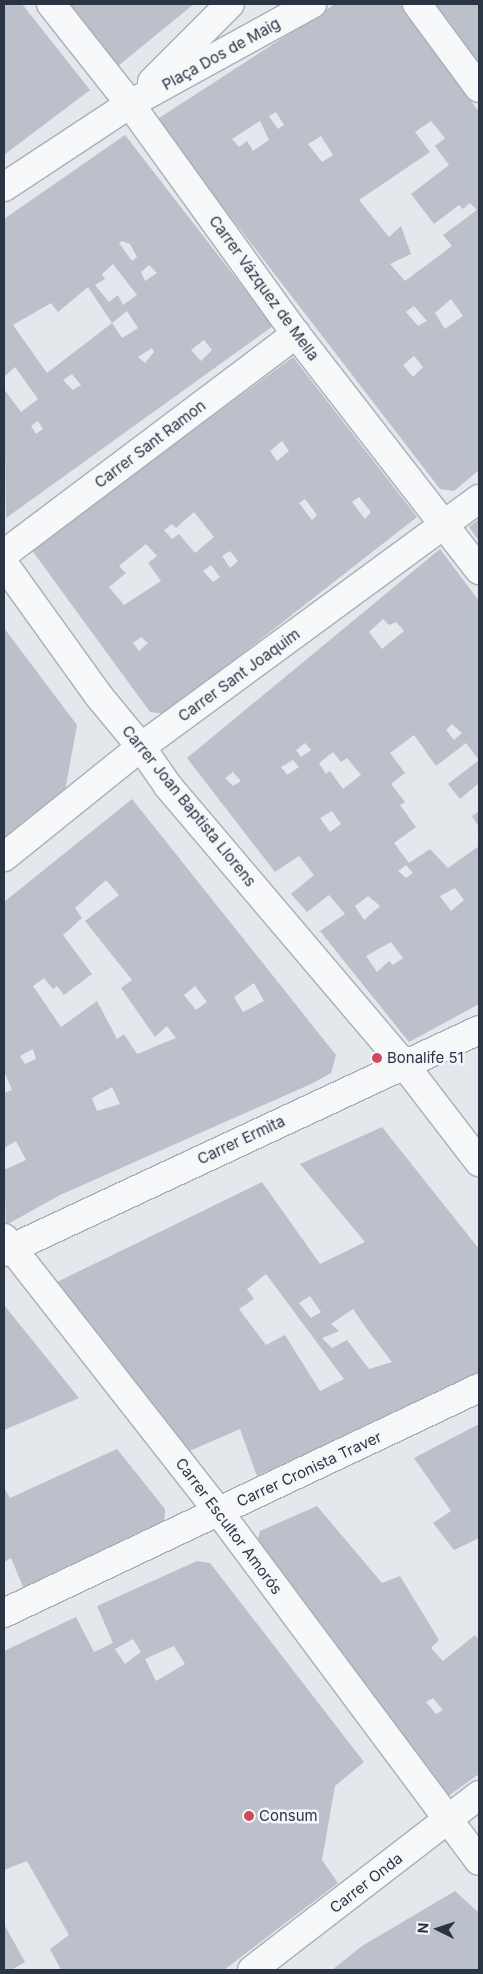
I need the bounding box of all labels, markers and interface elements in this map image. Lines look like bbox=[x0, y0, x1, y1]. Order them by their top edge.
street label: Plaça Dos de Maig bbox=[159, 14, 283, 94]
street label: Carrer Vázquez de Mella bbox=[205, 212, 323, 364]
street label: Carrer Sant Ramon bbox=[91, 396, 209, 492]
street label: Carrer Sant Joaquim bbox=[175, 625, 303, 725]
street label: Carrer Joan Baptista Llorens bbox=[118, 722, 260, 890]
place label: Bonalife 51 bbox=[387, 1049, 464, 1067]
marker: Bonalife 51 bbox=[371, 1052, 383, 1064]
street label: Carrer Ermita bbox=[194, 1112, 288, 1168]
street label: Carrer Cronista Traver bbox=[234, 1427, 384, 1511]
street label: Carrer Escultor Amorós bbox=[172, 1454, 286, 1598]
place label: Consum bbox=[259, 1807, 318, 1825]
marker: Consum bbox=[243, 1810, 255, 1822]
street label: Carrer Onda bbox=[326, 1849, 406, 1917]
north arrow bbox=[413, 1904, 463, 1954]
text: N bbox=[414, 1922, 431, 1934]

